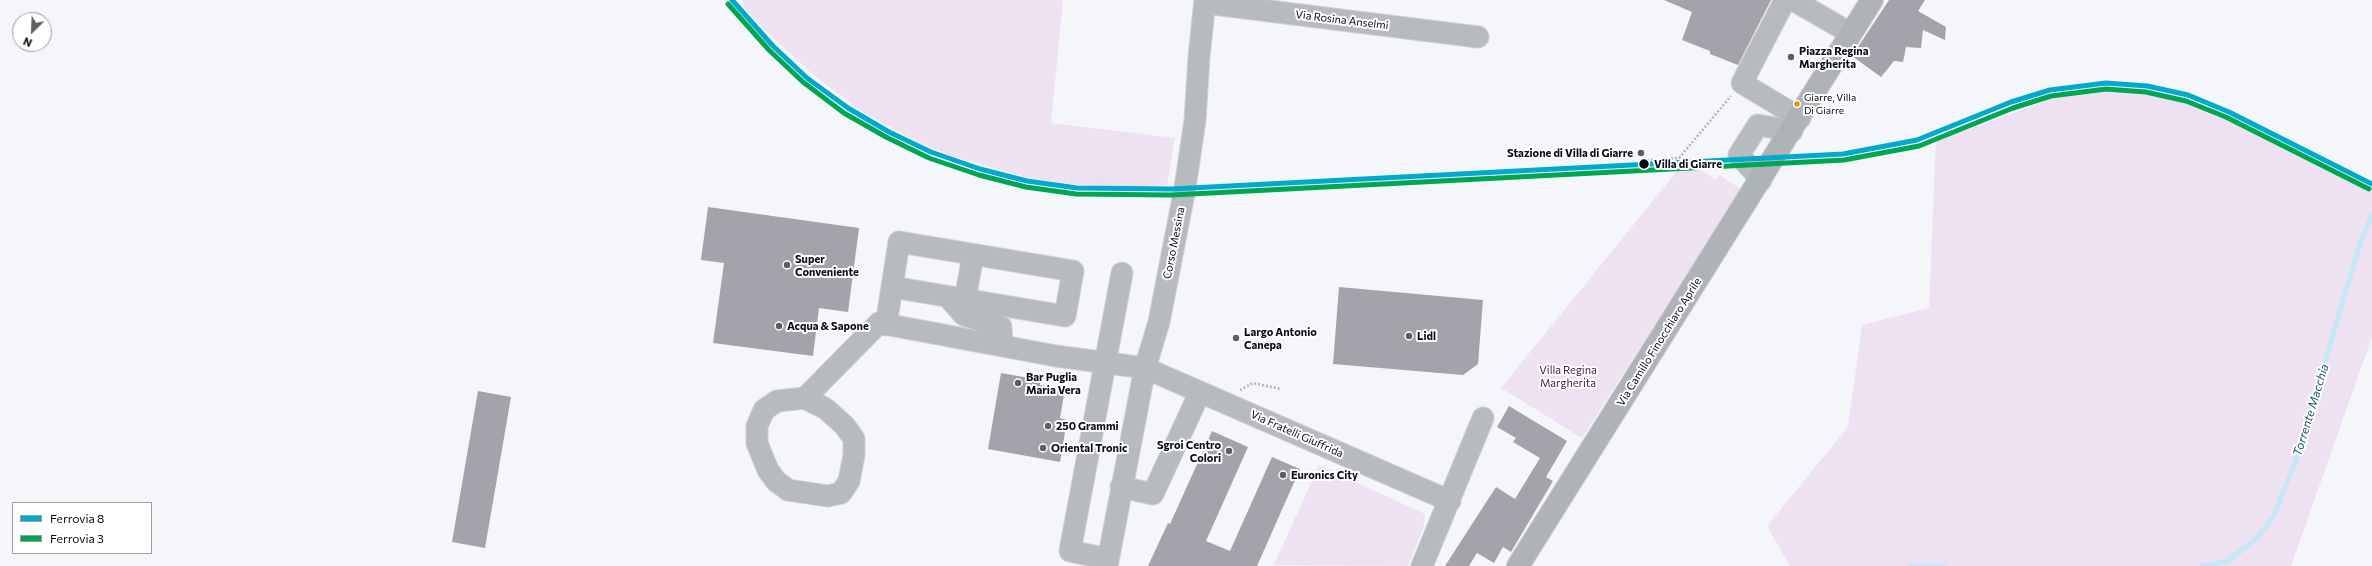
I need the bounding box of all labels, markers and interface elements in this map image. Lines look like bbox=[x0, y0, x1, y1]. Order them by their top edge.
street label: Via Rosina Anselmi bbox=[1295, 8, 1389, 32]
north arrow bbox=[12, 12, 52, 52]
text: N bbox=[21, 35, 34, 50]
place label: Piazza Regina Margherita bbox=[1799, 44, 1869, 70]
marker: Piazza Regina Margherita bbox=[1786, 52, 1796, 62]
place label: Giarre, Villa Di Giarre bbox=[1804, 92, 1856, 116]
marker: Giarre, Villa Di Giarre bbox=[1792, 99, 1802, 109]
place label: Stazione di Villa di Giarre bbox=[1507, 146, 1633, 160]
marker: Stazione di Villa di Giarre bbox=[1636, 148, 1646, 158]
marker: Villa di Giarre bbox=[1637, 157, 1651, 171]
place label: Villa di Giarre bbox=[1654, 157, 1722, 171]
street label: Corso Messina bbox=[1161, 206, 1187, 280]
place label: Super Conveniente bbox=[795, 252, 859, 278]
marker: Super Conveniente bbox=[782, 260, 792, 270]
street label: Via Camillo Finocchiaro Aprile bbox=[1614, 275, 1704, 409]
place label: Acqua & Sapone bbox=[787, 319, 869, 333]
marker: Acqua & Sapone bbox=[774, 321, 784, 331]
place label: Largo Antonio Canepa bbox=[1244, 325, 1317, 351]
place label: Lidl bbox=[1417, 329, 1436, 343]
marker: Lidl bbox=[1404, 331, 1414, 341]
marker: Largo Antonio Canepa bbox=[1231, 333, 1241, 343]
water label: Torrente Macchia bbox=[2290, 362, 2332, 458]
park label: Villa Regina Margherita bbox=[1539, 363, 1597, 389]
place label: Bar Puglia Maria Vera bbox=[1026, 370, 1081, 396]
marker: Bar Puglia Maria Vera bbox=[1013, 378, 1023, 388]
street label: Via Fratelli Giuffrida bbox=[1249, 408, 1345, 460]
place label: 250 Grammi bbox=[1056, 419, 1119, 433]
marker: 250 Grammi bbox=[1043, 421, 1053, 431]
place label: Sgroi Centro Colori bbox=[1157, 438, 1221, 464]
place label: Oriental Tronic bbox=[1051, 441, 1127, 455]
marker: Oriental Tronic bbox=[1038, 443, 1048, 453]
marker: Sgroi Centro Colori bbox=[1224, 446, 1234, 456]
place label: Euronics City bbox=[1291, 468, 1358, 482]
marker: Euronics City bbox=[1278, 470, 1288, 480]
legend bbox=[12, 502, 152, 554]
text: Ferrovia 8 bbox=[50, 511, 104, 525]
text: Ferrovia 3 bbox=[50, 531, 104, 545]

